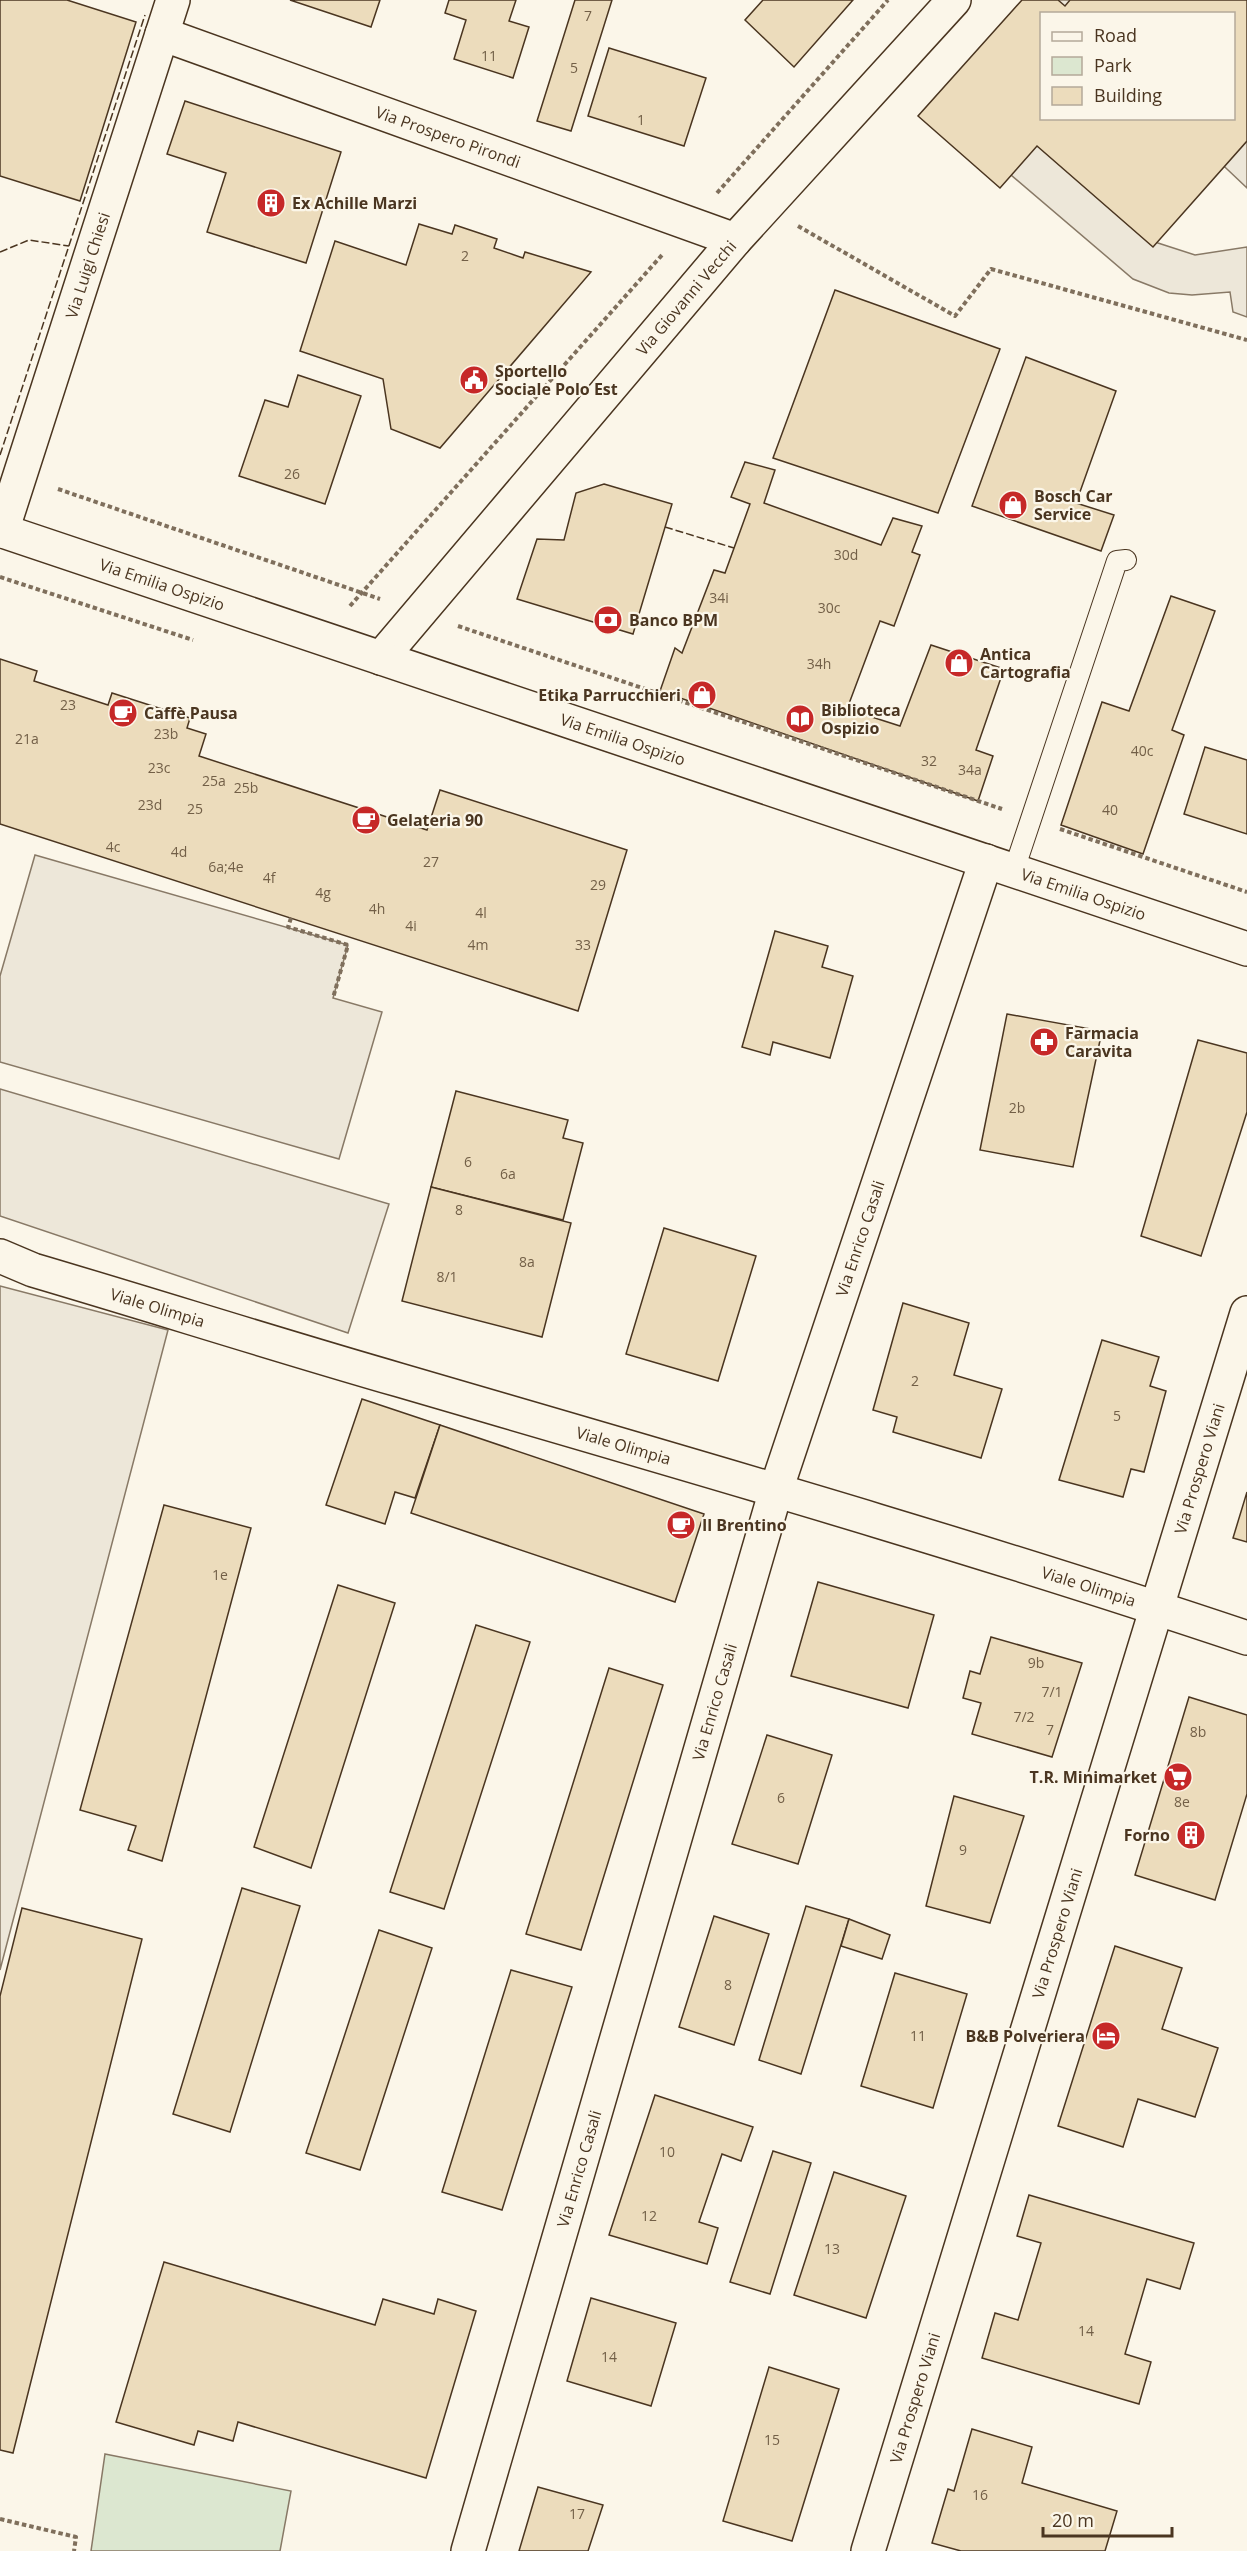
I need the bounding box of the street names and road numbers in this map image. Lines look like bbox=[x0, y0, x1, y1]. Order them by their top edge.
street label: Via Prospero Pirondi bbox=[373, 101, 524, 173]
street label: Via Luigi Chiesi bbox=[60, 210, 115, 321]
street label: Via Giovanni Vecchi bbox=[631, 236, 741, 360]
street label: Via Emilia Ospizio bbox=[97, 553, 228, 616]
street label: Via Emilia Ospizio bbox=[557, 708, 688, 770]
street label: Via Emilia Ospizio bbox=[1018, 863, 1149, 925]
street label: Via Enrico Casali bbox=[830, 1178, 890, 1299]
street label: Viale Olimpia bbox=[108, 1283, 208, 1332]
street label: Via Prospero Viani bbox=[1169, 1401, 1230, 1537]
street label: Viale Olimpia bbox=[574, 1421, 674, 1470]
street label: Viale Olimpia bbox=[1039, 1561, 1139, 1612]
street label: Via Enrico Casali bbox=[687, 1641, 742, 1763]
street label: Via Prospero Viani bbox=[1027, 1865, 1087, 2001]
street label: Via Enrico Casali bbox=[552, 2108, 606, 2230]
street label: Via Prospero Viani bbox=[884, 2330, 945, 2466]

